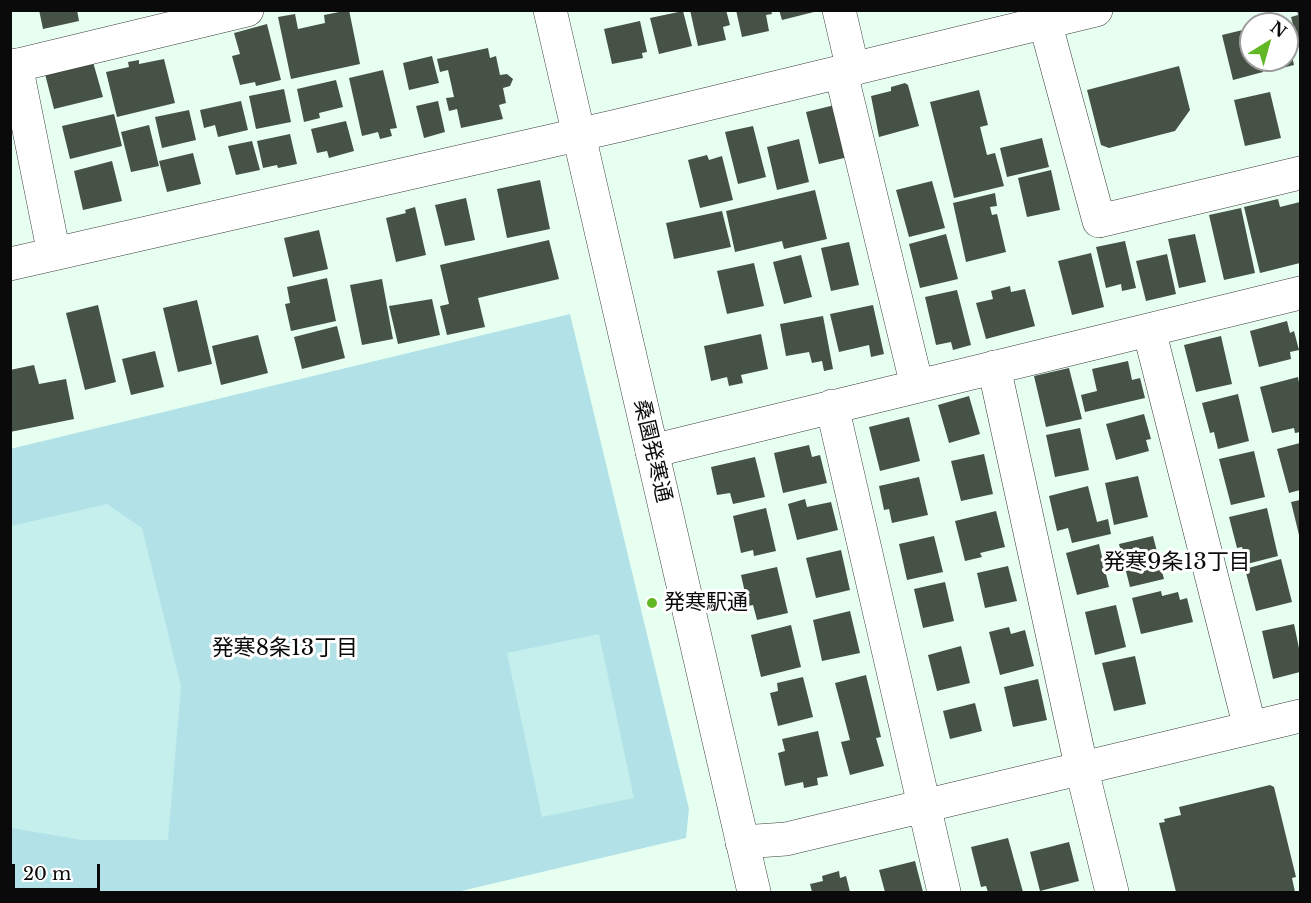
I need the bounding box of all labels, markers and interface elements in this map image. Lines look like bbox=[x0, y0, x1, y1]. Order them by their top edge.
north arrow bbox=[1239, 12, 1299, 72]
text: N bbox=[1267, 17, 1291, 42]
street label: 桑園発寒通 bbox=[628, 397, 676, 505]
district label: 発寒9条13丁目 bbox=[1103, 550, 1251, 576]
place label: 発寒駅通 bbox=[664, 590, 748, 616]
marker: 発寒駅通 bbox=[645, 596, 659, 610]
district label: 発寒8条13丁目 bbox=[212, 636, 358, 662]
scale bar bbox=[15, 852, 104, 890]
text: 20 m bbox=[23, 863, 71, 885]

